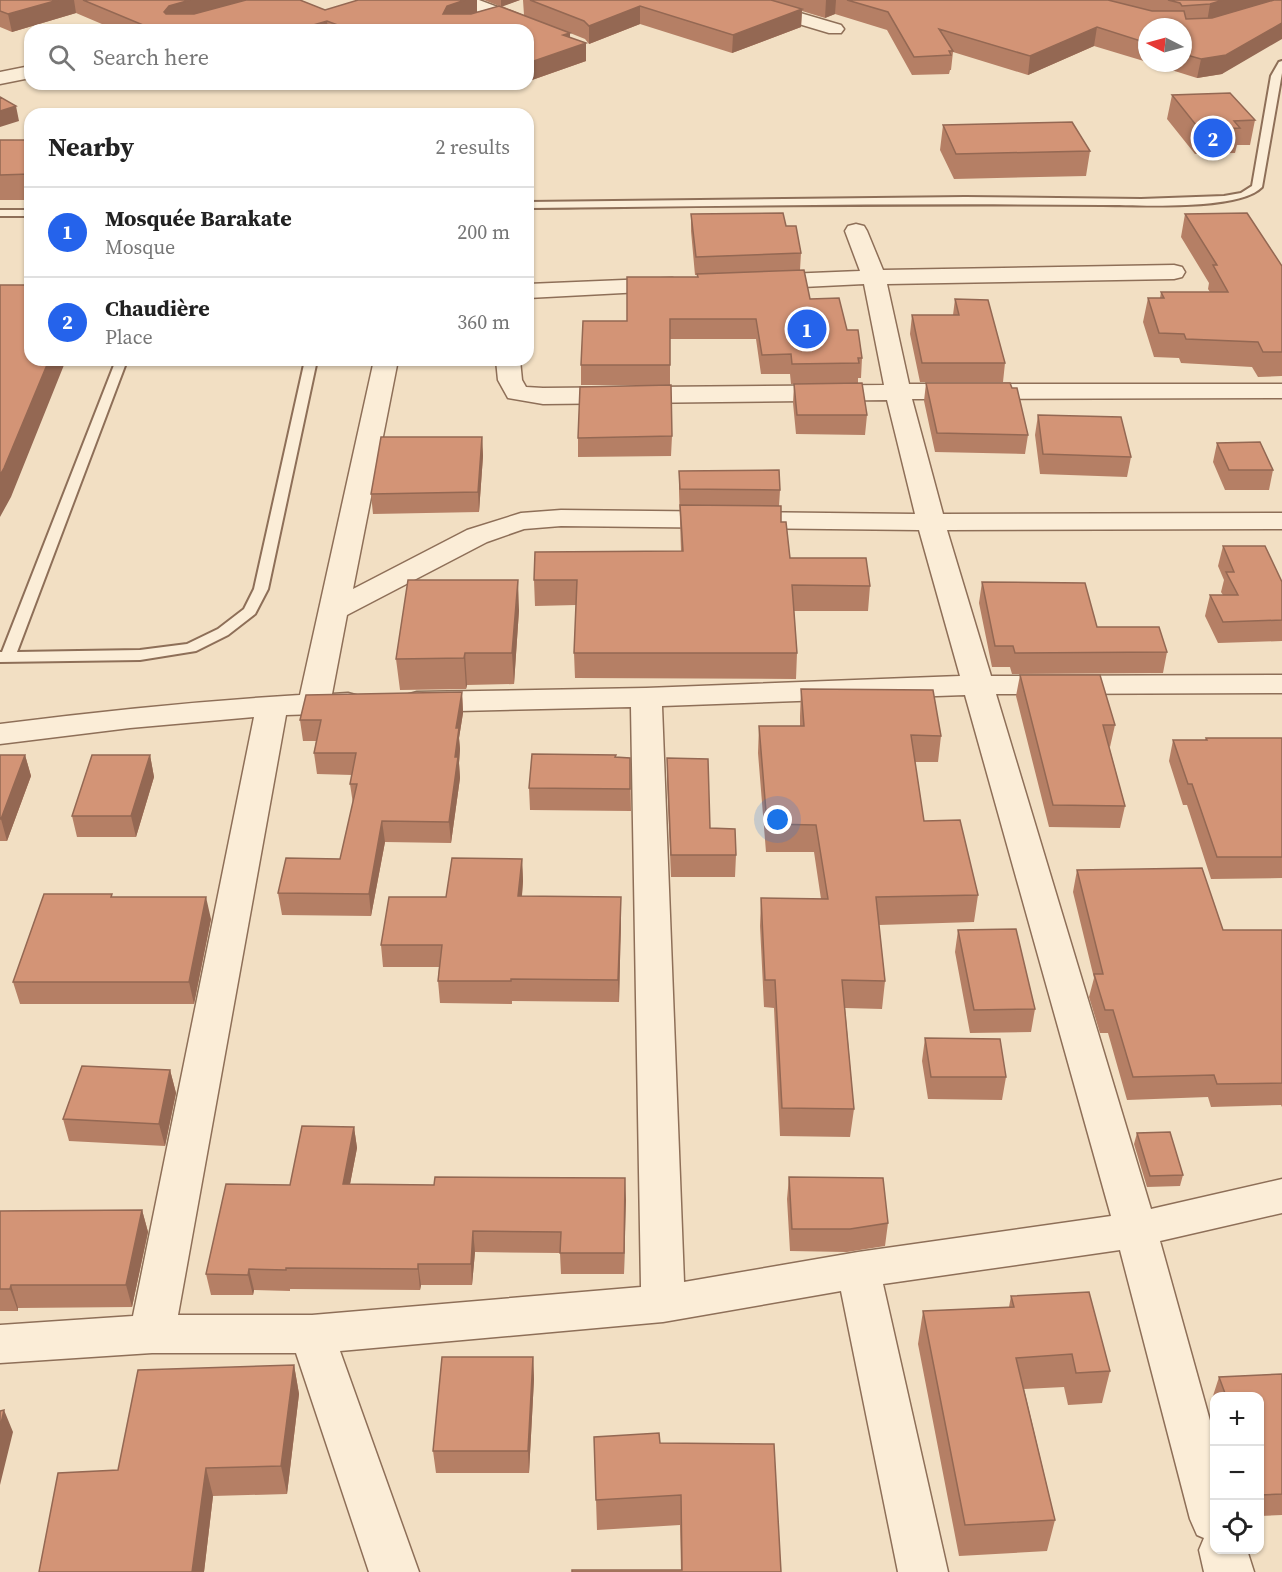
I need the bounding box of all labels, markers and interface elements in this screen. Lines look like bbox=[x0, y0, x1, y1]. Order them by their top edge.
north arrow bbox=[1138, 18, 1192, 72]
search box bbox=[24, 24, 534, 90]
icon: search bbox=[45, 41, 78, 74]
text: Search here bbox=[93, 42, 209, 72]
pin: 2 bbox=[1194, 116, 1232, 160]
text: Nearby bbox=[48, 129, 134, 165]
text: 2 results bbox=[435, 133, 510, 161]
text: Mosquée Barakate bbox=[105, 203, 292, 233]
text: 1 bbox=[62, 218, 73, 246]
text: 200 m bbox=[457, 218, 510, 246]
text: Mosque bbox=[105, 233, 175, 261]
text: Chaudière bbox=[105, 293, 210, 323]
pin: 1 bbox=[788, 306, 826, 352]
text: 2 bbox=[62, 308, 73, 336]
text: 360 m bbox=[457, 308, 510, 336]
text: Place bbox=[105, 323, 153, 351]
your location bbox=[763, 805, 792, 834]
map controls bbox=[1210, 1392, 1264, 1554]
button: + bbox=[1210, 1392, 1264, 1446]
button: − bbox=[1210, 1446, 1264, 1500]
button: locate bbox=[1210, 1500, 1264, 1554]

